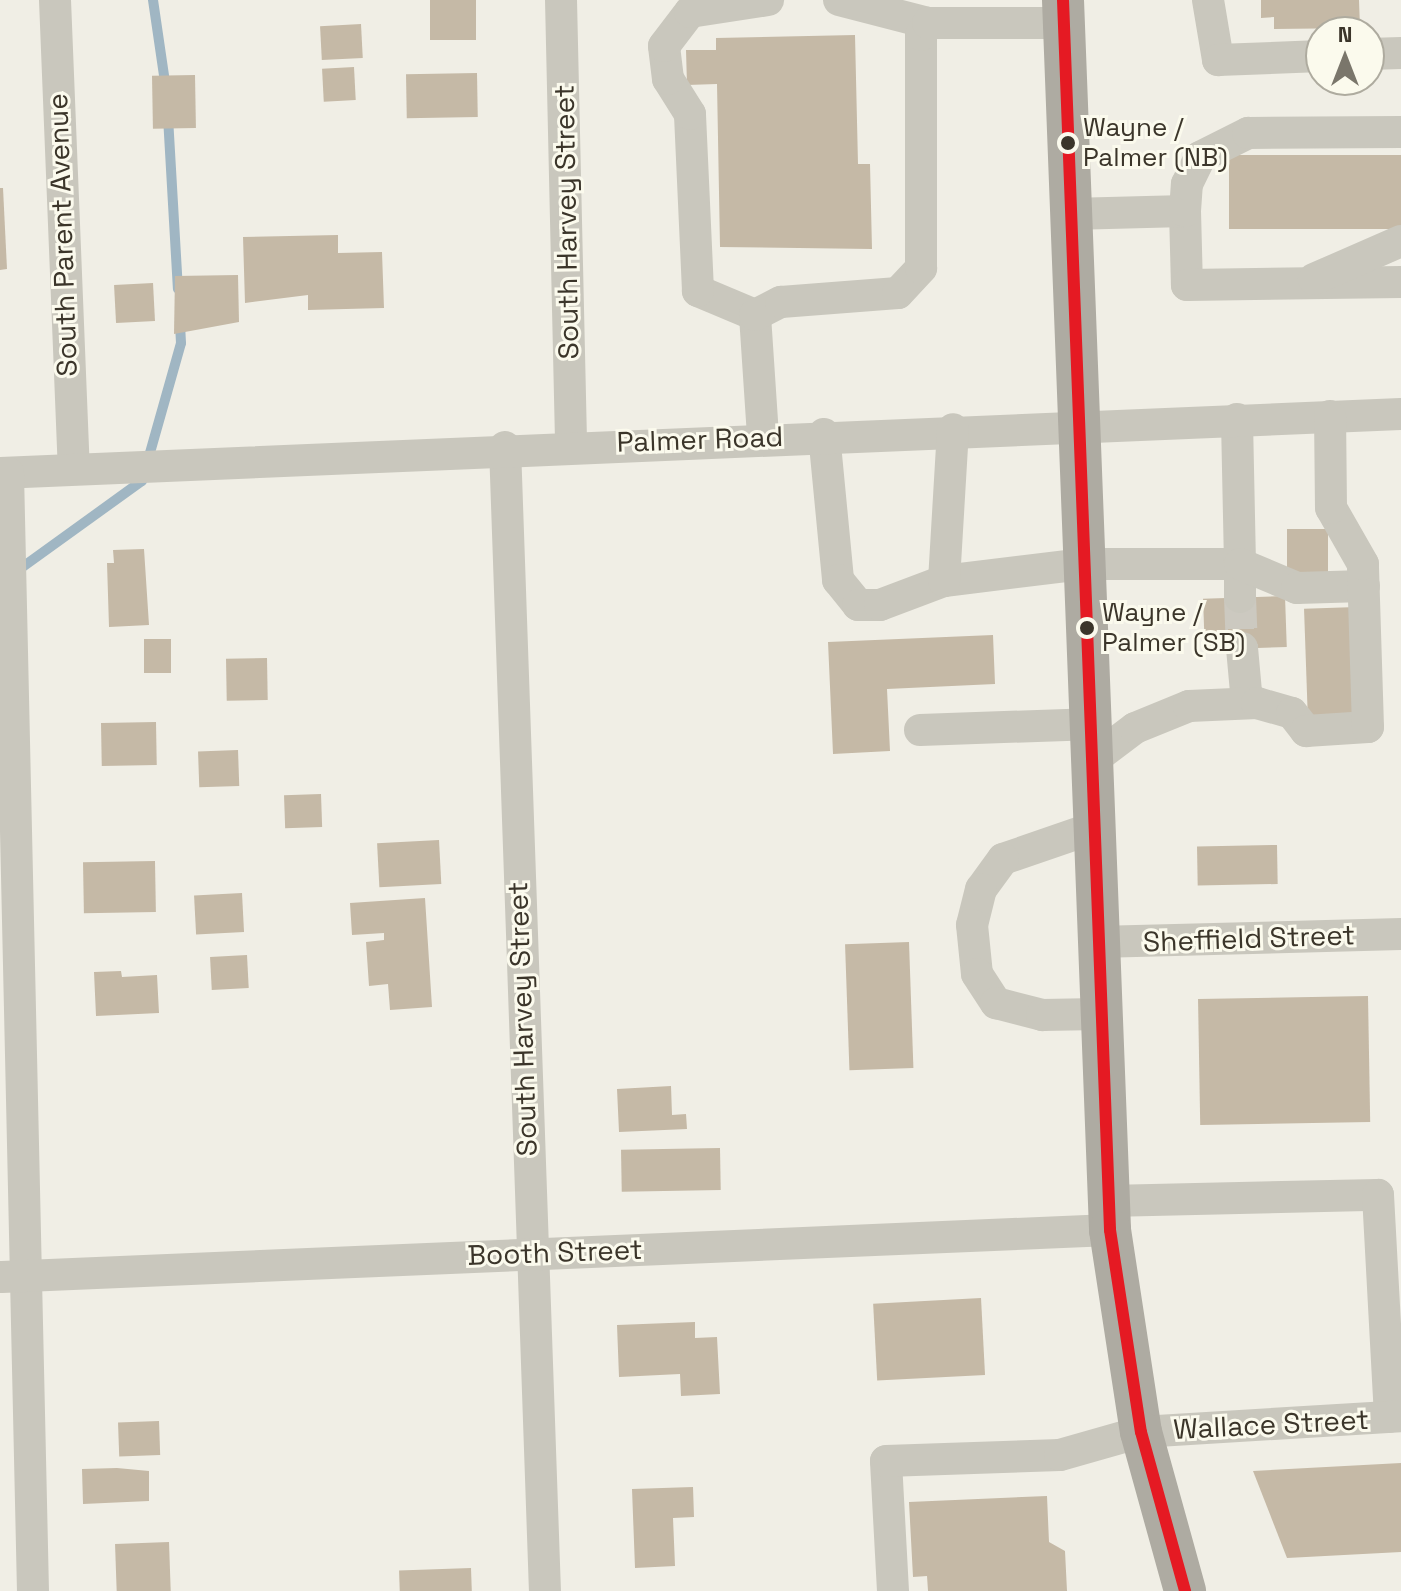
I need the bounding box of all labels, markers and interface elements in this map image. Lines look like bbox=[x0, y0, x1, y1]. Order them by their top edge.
north arrow bbox=[1305, 16, 1385, 96]
text: N bbox=[1338, 20, 1352, 48]
street label: South Harvey Street bbox=[547, 84, 585, 360]
street label: South Parent Avenue bbox=[40, 93, 84, 377]
place label: Wayne / Palmer (NB) bbox=[1083, 112, 1228, 174]
marker: Wayne / Palmer (NB) bbox=[1060, 135, 1076, 151]
street label: Palmer Road bbox=[616, 419, 784, 459]
place label: Wayne / Palmer (SB) bbox=[1102, 597, 1245, 658]
marker: Wayne / Palmer (SB) bbox=[1079, 620, 1095, 636]
street label: South Harvey Street bbox=[500, 881, 544, 1157]
street label: Sheffield Street bbox=[1142, 918, 1356, 958]
street label: Booth Street bbox=[467, 1232, 643, 1272]
street label: Wallace Street bbox=[1172, 1402, 1370, 1446]

